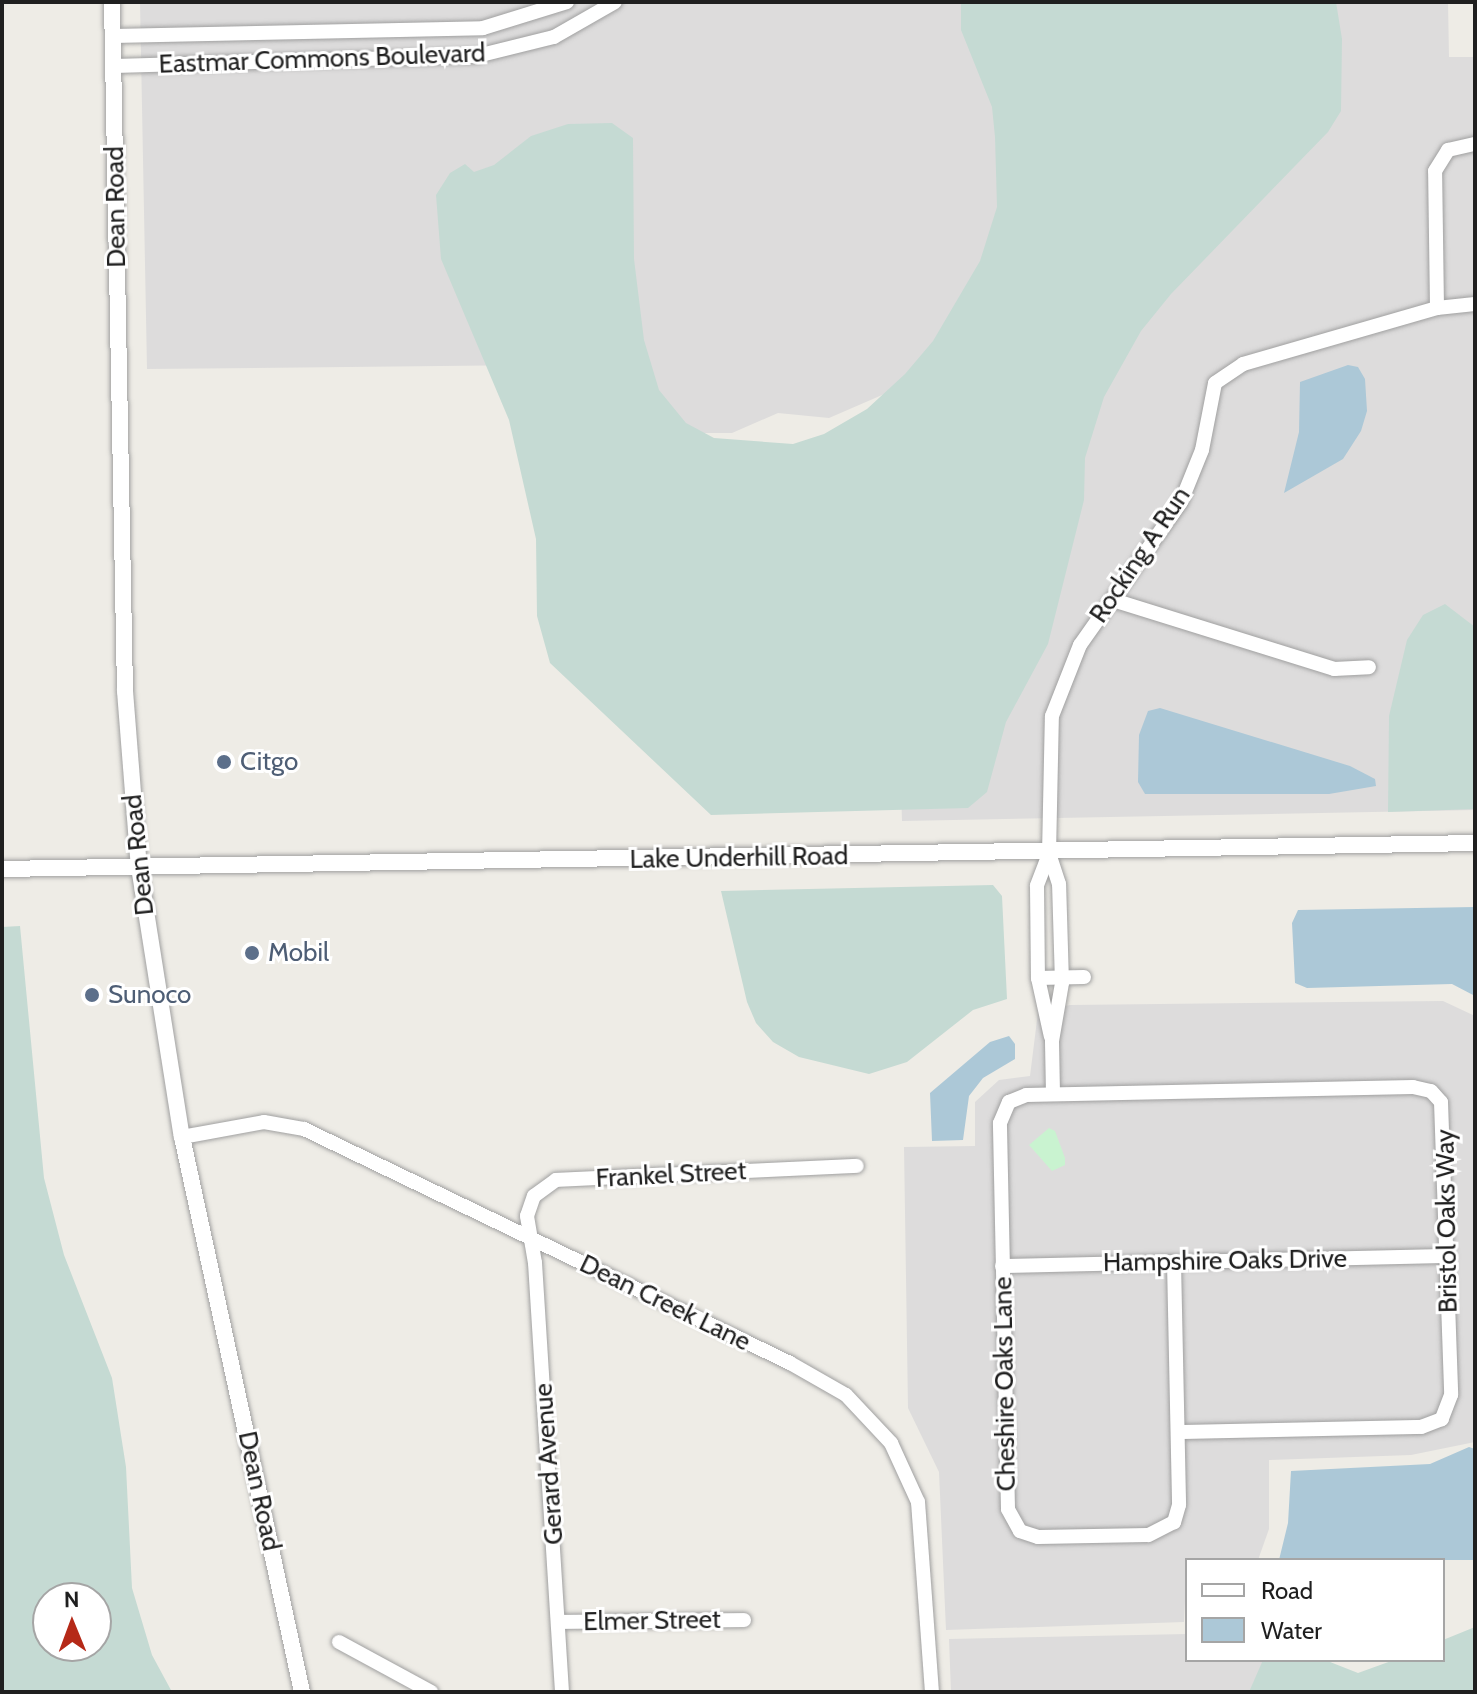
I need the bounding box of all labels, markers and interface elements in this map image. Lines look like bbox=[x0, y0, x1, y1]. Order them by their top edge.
street label: Eastmar Commons Boulevard bbox=[158, 38, 486, 80]
street label: Dean Road bbox=[99, 146, 133, 268]
street label: Rocking A Run bbox=[1083, 481, 1197, 629]
place label: Citgo bbox=[240, 746, 298, 778]
marker: Citgo bbox=[215, 753, 233, 771]
street label: Dean Road bbox=[117, 793, 161, 917]
street label: Lake Underhill Road bbox=[629, 840, 849, 876]
place label: Mobil bbox=[268, 937, 329, 969]
marker: Mobil bbox=[243, 944, 261, 962]
place label: Sunoco bbox=[108, 979, 191, 1011]
marker: Sunoco bbox=[83, 986, 101, 1004]
street label: Bristol Oaks Way bbox=[1430, 1129, 1464, 1313]
street label: Frankel Street bbox=[595, 1155, 747, 1195]
street label: Hampshire Oaks Drive bbox=[1103, 1243, 1347, 1279]
street label: Dean Creek Lane bbox=[575, 1248, 755, 1358]
street label: Cheshire Oaks Lane bbox=[988, 1276, 1022, 1492]
street label: Gerard Avenue bbox=[528, 1382, 570, 1546]
street label: Dean Road bbox=[231, 1428, 287, 1554]
legend bbox=[1185, 1558, 1445, 1662]
text: Road bbox=[1261, 1576, 1313, 1605]
north arrow bbox=[32, 1582, 112, 1662]
text: N bbox=[64, 1586, 80, 1613]
street label: Elmer Street bbox=[583, 1604, 721, 1638]
text: Water bbox=[1261, 1616, 1322, 1645]

